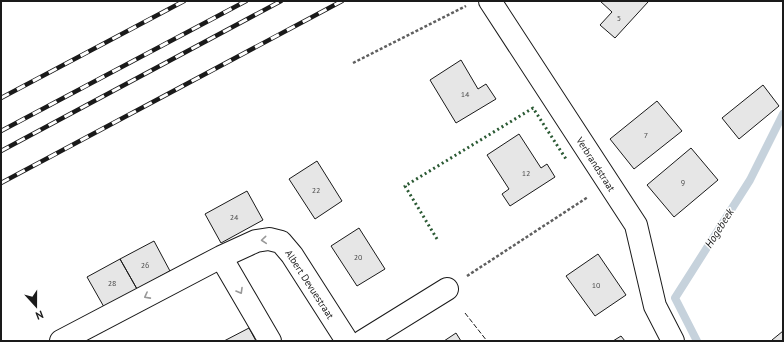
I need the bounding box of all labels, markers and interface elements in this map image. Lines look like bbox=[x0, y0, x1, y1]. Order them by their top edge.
house number: 5 bbox=[617, 13, 621, 23]
house number: 14 bbox=[461, 89, 470, 99]
house number: 7 bbox=[644, 130, 648, 140]
street label: Verbrandstraat bbox=[573, 134, 618, 195]
house number: 12 bbox=[522, 168, 530, 178]
house number: 9 bbox=[681, 177, 685, 187]
house number: 22 bbox=[312, 185, 320, 195]
water label: Hogebeek bbox=[701, 205, 737, 250]
house number: 24 bbox=[230, 212, 239, 222]
one-way arrow bbox=[261, 236, 267, 245]
street label: Albert Devuestraat bbox=[282, 247, 337, 322]
house number: 20 bbox=[354, 252, 363, 262]
house number: 26 bbox=[141, 260, 149, 270]
house number: 28 bbox=[108, 278, 116, 288]
house number: 10 bbox=[592, 280, 601, 290]
north arrow bbox=[16, 286, 56, 326]
one-way arrow bbox=[236, 286, 243, 294]
one-way arrow bbox=[144, 291, 151, 299]
text: N bbox=[34, 308, 45, 323]

